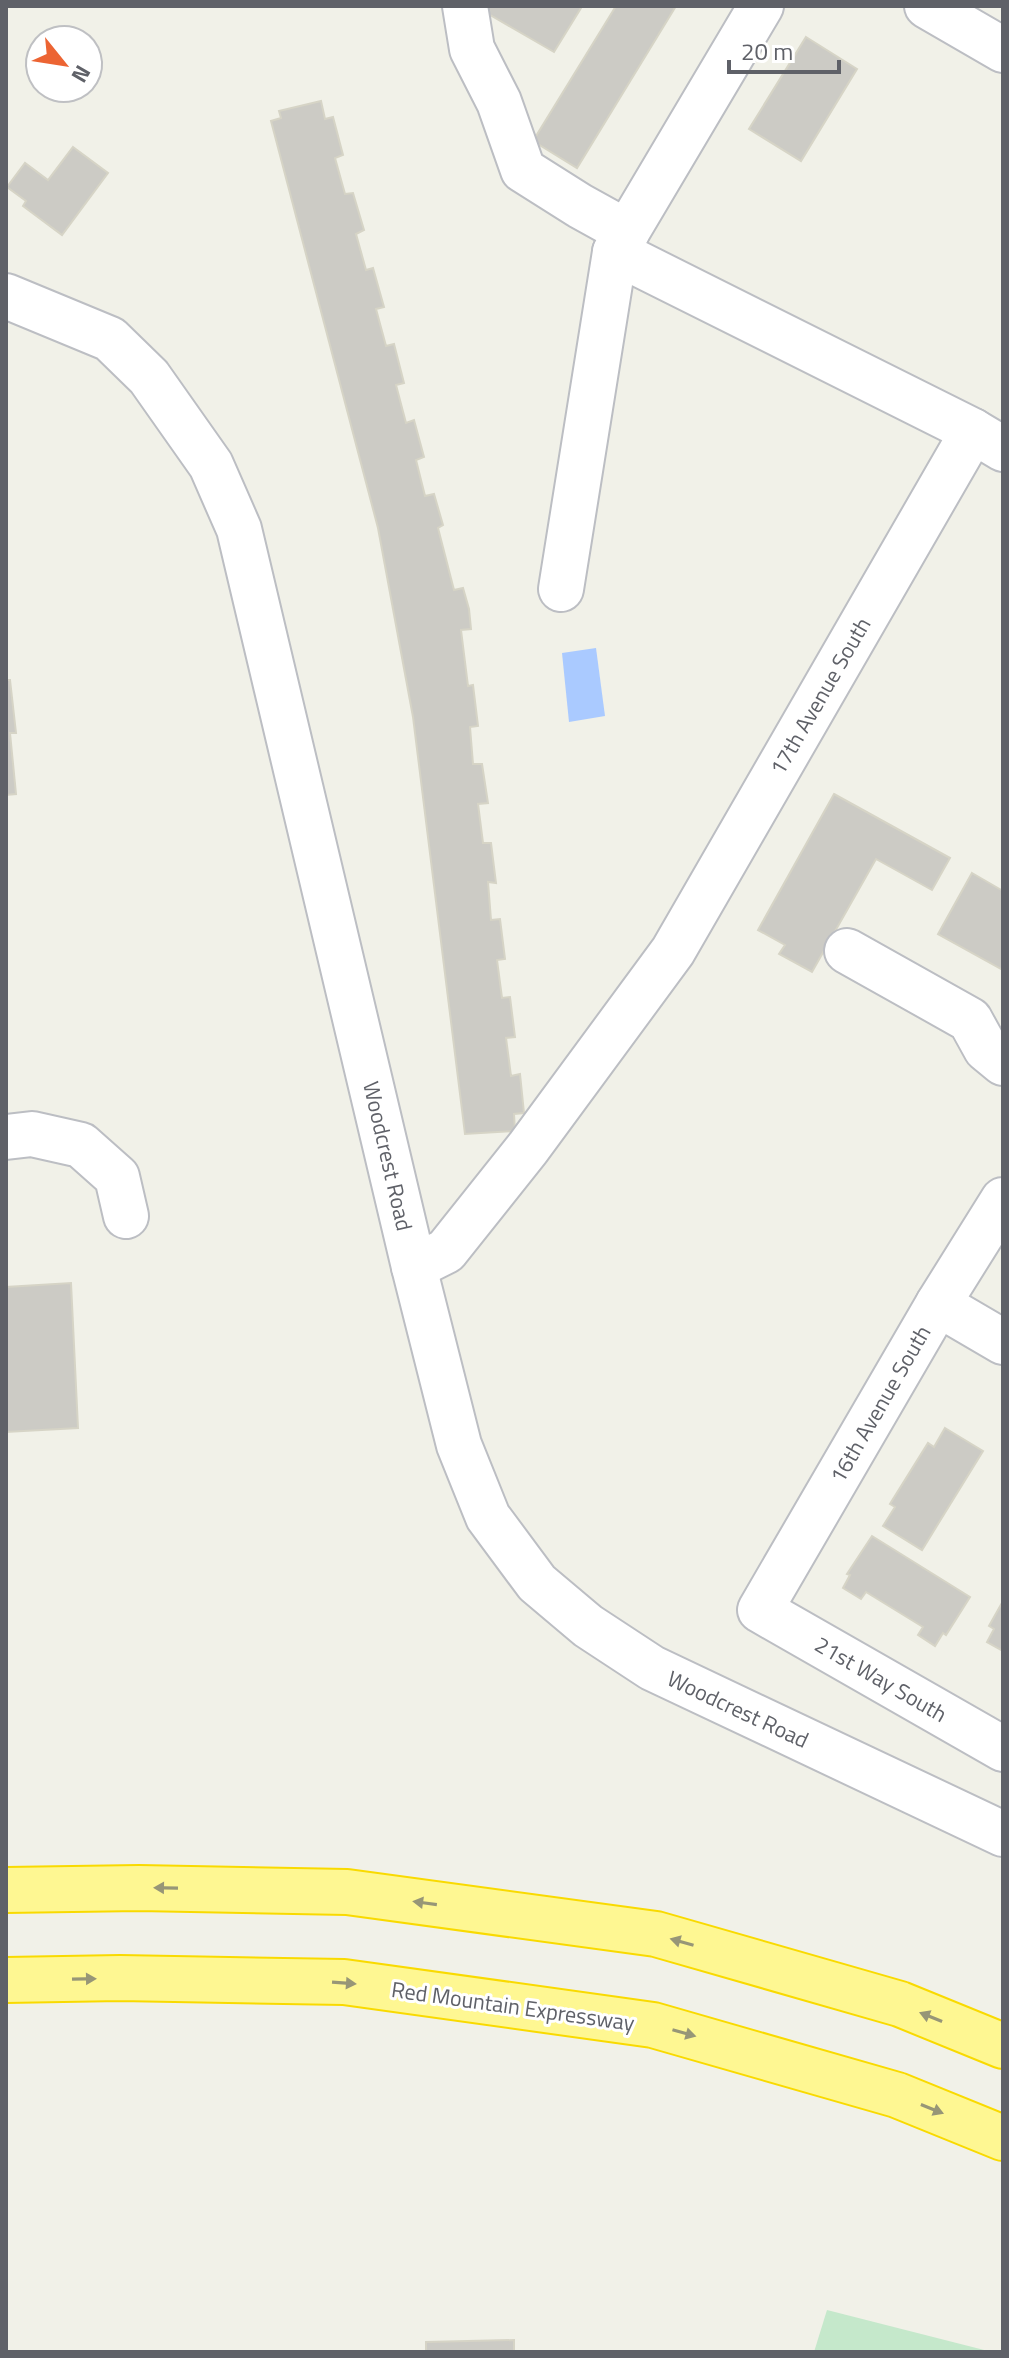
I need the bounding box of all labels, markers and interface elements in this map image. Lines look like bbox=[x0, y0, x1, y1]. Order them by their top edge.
north arrow bbox=[24, 24, 104, 104]
scale bar bbox=[729, 24, 839, 74]
text: 20 m bbox=[741, 33, 793, 69]
text: N bbox=[63, 59, 100, 89]
street label: 17th Avenue South bbox=[761, 611, 879, 781]
street label: Woodcrest Road bbox=[354, 1078, 422, 1234]
street label: 16th Avenue South bbox=[821, 1319, 939, 1489]
street label: 21st Way South bbox=[809, 1627, 953, 1731]
street label: Woodcrest Road bbox=[662, 1661, 814, 1757]
one-way arrow bbox=[153, 1882, 178, 1895]
one-way arrow bbox=[412, 1896, 437, 1909]
one-way arrow bbox=[670, 1935, 694, 1948]
street label: Red Mountain Expressway bbox=[389, 1972, 637, 2040]
one-way arrow bbox=[72, 1973, 97, 1985]
one-way arrow bbox=[332, 1977, 357, 1990]
one-way arrow bbox=[919, 2010, 943, 2023]
one-way arrow bbox=[671, 2028, 696, 2040]
one-way arrow bbox=[920, 2103, 944, 2116]

